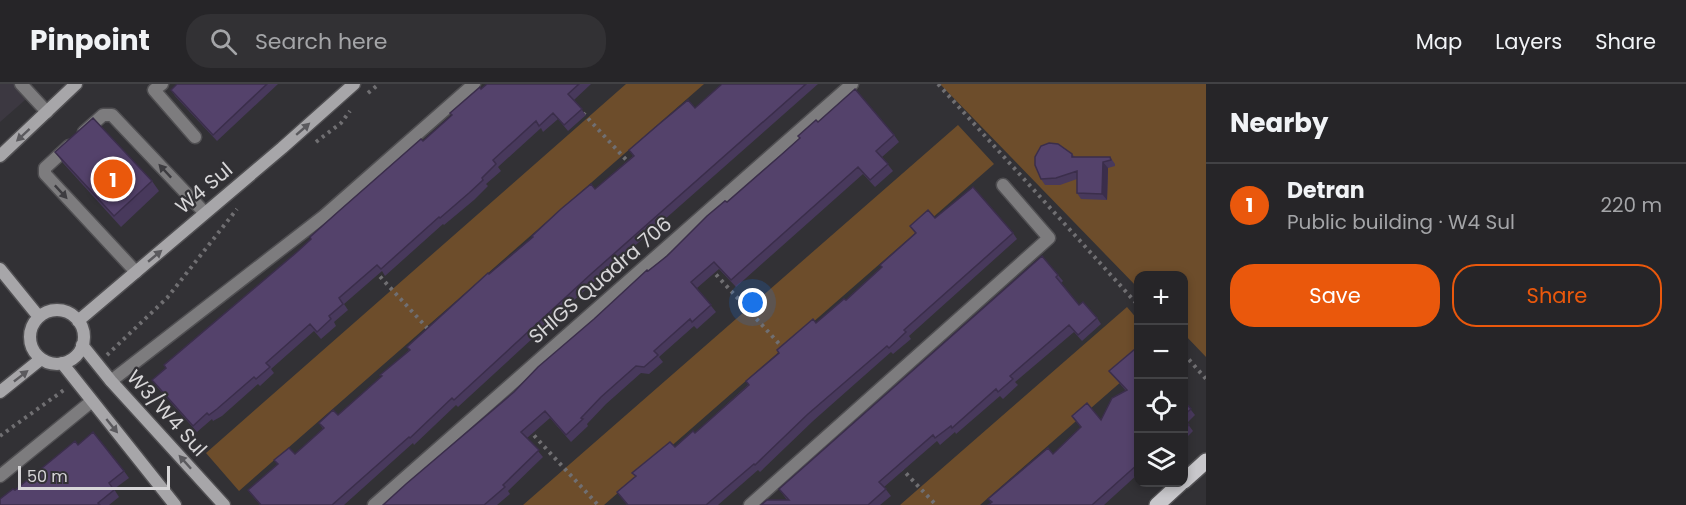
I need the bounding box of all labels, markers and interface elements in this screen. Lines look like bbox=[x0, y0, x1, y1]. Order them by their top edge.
search box bbox=[186, 14, 606, 68]
text: Pinpoint bbox=[30, 21, 150, 60]
icon: search bbox=[207, 25, 240, 58]
text: Search here bbox=[255, 26, 387, 57]
text: Map bbox=[1416, 27, 1462, 56]
text: Layers bbox=[1495, 27, 1562, 56]
text: Share bbox=[1595, 27, 1656, 56]
text: Nearby bbox=[1230, 105, 1328, 141]
one-way arrow bbox=[295, 123, 310, 136]
one-way arrow bbox=[16, 128, 31, 141]
pin: 1 bbox=[94, 156, 132, 202]
street label: W4 Sul bbox=[169, 156, 239, 220]
one-way arrow bbox=[158, 163, 172, 178]
text: Detran bbox=[1287, 175, 1365, 206]
one-way arrow bbox=[54, 184, 68, 198]
text: 1 bbox=[1246, 191, 1253, 219]
text: 220 m bbox=[1601, 191, 1662, 219]
text: Public building · W4 Sul bbox=[1287, 208, 1515, 236]
street label: SHIGS Quadra 706 bbox=[522, 210, 678, 350]
one-way arrow bbox=[147, 250, 162, 263]
button: Save bbox=[1230, 264, 1440, 327]
button: Share bbox=[1452, 264, 1662, 327]
map controls bbox=[1134, 271, 1188, 487]
button: + bbox=[1134, 271, 1188, 325]
your location bbox=[738, 288, 767, 317]
button: − bbox=[1134, 325, 1188, 379]
street label: W3/W4 Sul bbox=[121, 364, 213, 462]
one-way arrow bbox=[13, 370, 28, 382]
button: locate bbox=[1134, 379, 1188, 433]
one-way arrow bbox=[105, 418, 118, 434]
button: layers bbox=[1134, 433, 1188, 487]
one-way arrow bbox=[179, 455, 192, 470]
scale bar bbox=[18, 463, 170, 490]
text: 50 m bbox=[27, 465, 68, 488]

